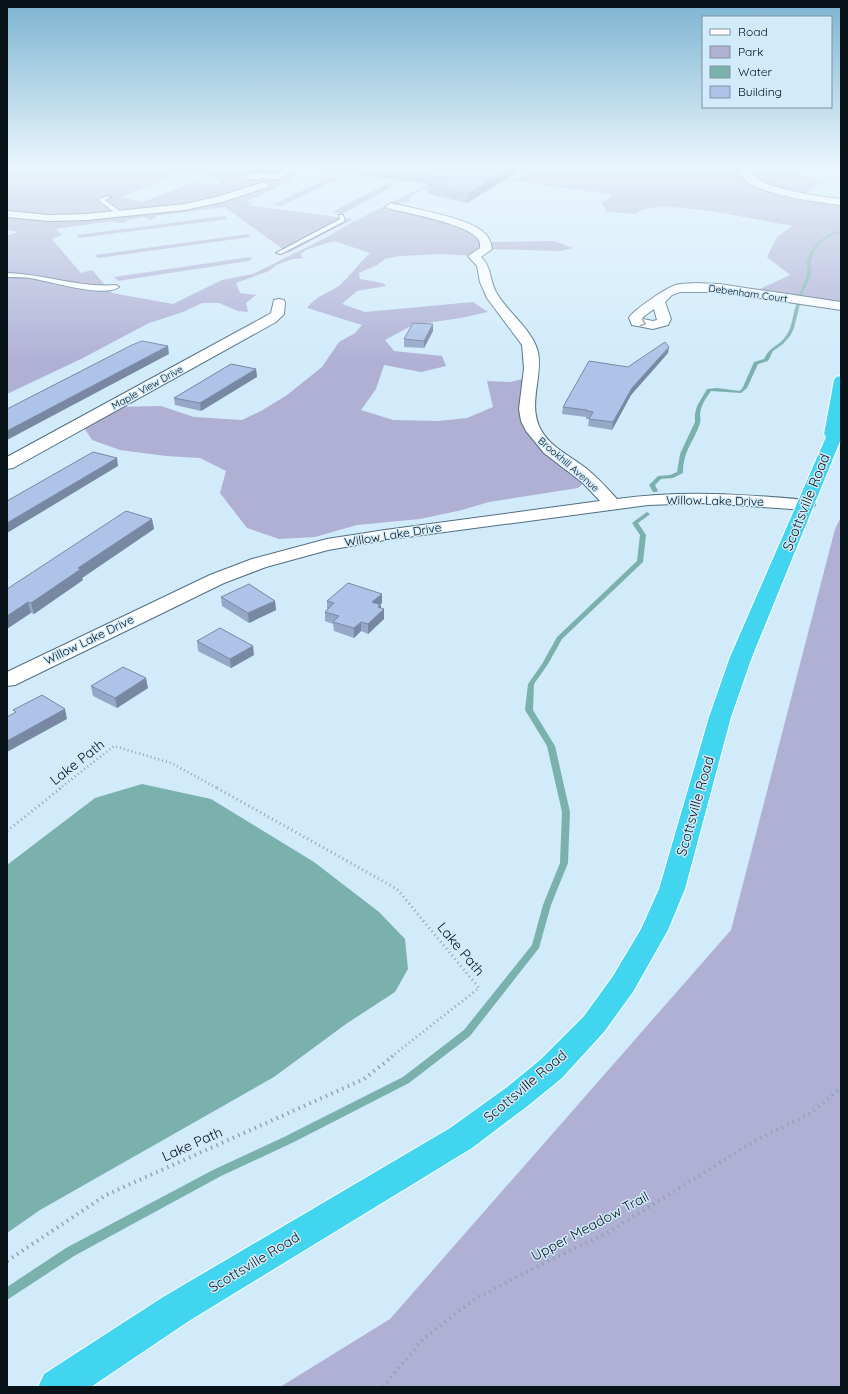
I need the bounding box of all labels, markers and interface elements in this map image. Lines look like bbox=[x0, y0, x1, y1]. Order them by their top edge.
legend bbox=[702, 16, 832, 108]
text: Road bbox=[738, 24, 768, 39]
text: Park bbox=[738, 44, 763, 59]
text: Water bbox=[738, 64, 773, 79]
text: Building bbox=[738, 84, 782, 99]
street label: Debenham Court bbox=[708, 282, 789, 306]
one-way arrow bbox=[640, 318, 647, 327]
street label: Maple View Drive bbox=[109, 362, 186, 412]
street label: Brookhill Avenue bbox=[535, 434, 602, 495]
street label: Scottsville Road bbox=[778, 451, 834, 553]
street label: Willow Lake Drive bbox=[666, 492, 764, 509]
street label: Willow Lake Drive bbox=[343, 519, 443, 550]
street label: Willow Lake Drive bbox=[42, 611, 136, 668]
street label: Lake Path bbox=[46, 735, 108, 789]
street label: Scottsville Road bbox=[672, 754, 718, 858]
street label: Lake Path bbox=[433, 919, 489, 979]
street label: Scottsville Road bbox=[480, 1046, 570, 1126]
street label: Lake Path bbox=[159, 1123, 225, 1165]
street label: Upper Meadow Trail bbox=[528, 1187, 652, 1265]
street label: Scottsville Road bbox=[205, 1228, 303, 1296]

